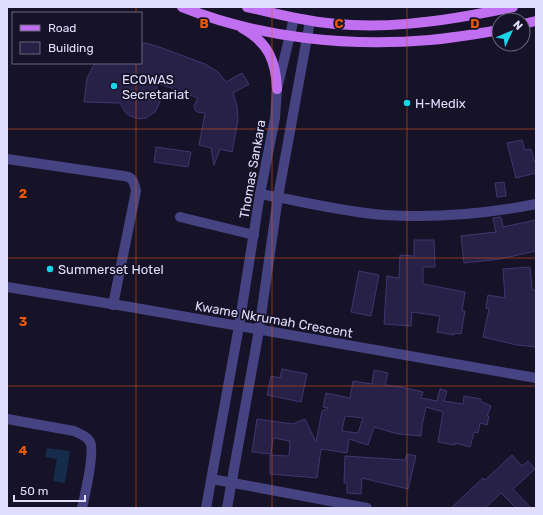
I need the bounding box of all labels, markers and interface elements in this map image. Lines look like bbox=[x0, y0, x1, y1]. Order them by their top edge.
legend bbox=[12, 12, 142, 64]
north arrow bbox=[491, 12, 531, 52]
text: B bbox=[199, 16, 209, 31]
text: C bbox=[334, 16, 344, 31]
text: D bbox=[470, 16, 480, 31]
text: N bbox=[510, 18, 525, 33]
text: Road bbox=[48, 21, 76, 35]
text: Building bbox=[48, 41, 94, 55]
place label: ECOWAS Secretariat bbox=[122, 72, 189, 102]
marker: ECOWAS Secretariat bbox=[109, 81, 119, 91]
place label: H-Medix bbox=[415, 96, 466, 111]
marker: H-Medix bbox=[402, 98, 412, 108]
street label: Thomas Sankara bbox=[236, 118, 269, 220]
text: 2 bbox=[19, 186, 27, 201]
place label: Summerset Hotel bbox=[58, 262, 164, 277]
marker: Summerset Hotel bbox=[45, 264, 55, 274]
street label: Kwame Nkrumah Crescent bbox=[194, 298, 354, 341]
text: 3 bbox=[19, 314, 28, 329]
text: 4 bbox=[19, 443, 28, 458]
scale bar bbox=[14, 477, 85, 503]
text: 50 m bbox=[20, 484, 48, 498]

